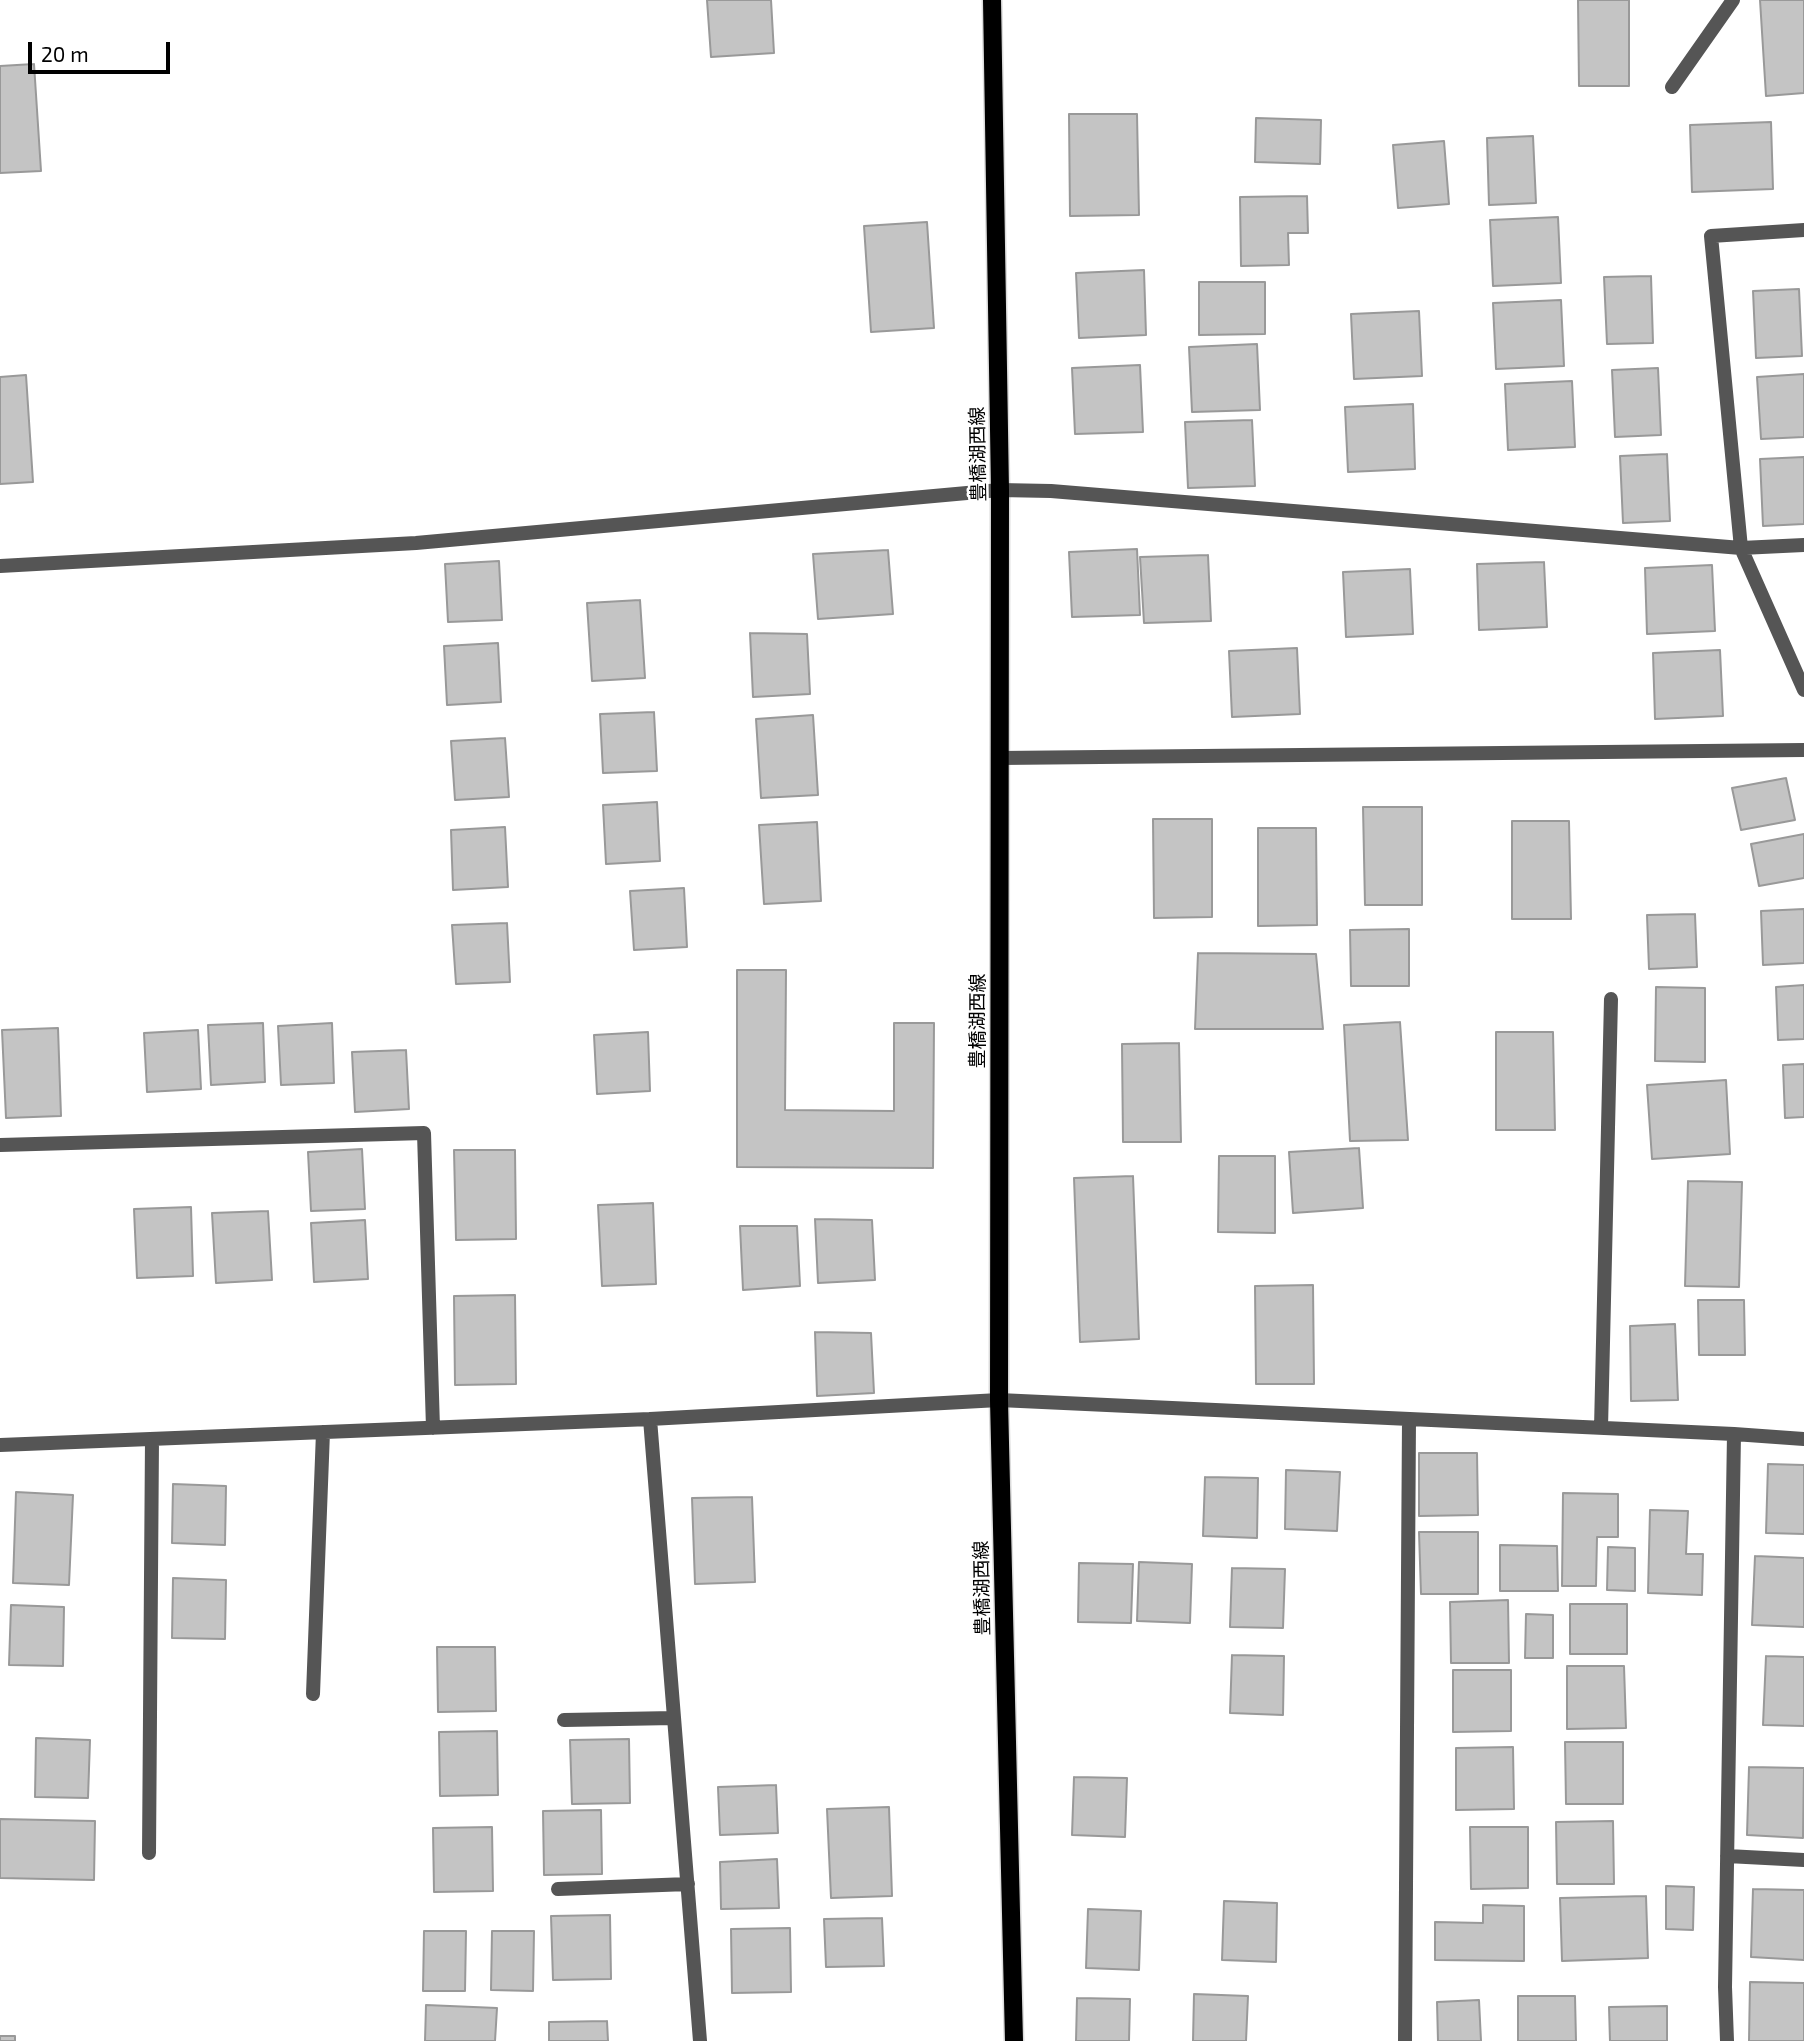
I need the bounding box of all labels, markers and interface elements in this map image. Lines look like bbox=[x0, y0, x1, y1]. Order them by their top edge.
scale bar bbox=[32, 28, 173, 72]
text: 20 m bbox=[41, 41, 89, 66]
street label: 豊橋湖西線 bbox=[966, 406, 990, 502]
street label: 豊橋湖西線 bbox=[967, 974, 989, 1068]
street label: 豊橋湖西線 bbox=[970, 1540, 994, 1636]

